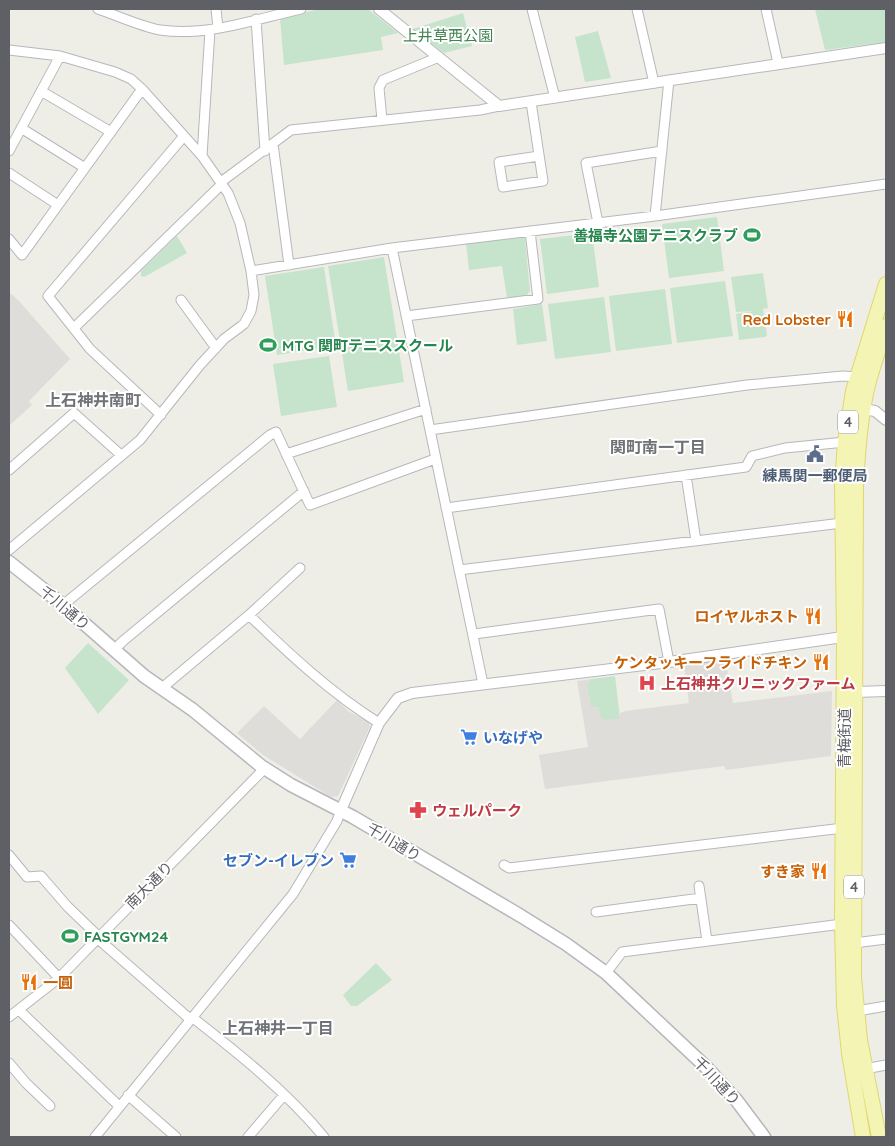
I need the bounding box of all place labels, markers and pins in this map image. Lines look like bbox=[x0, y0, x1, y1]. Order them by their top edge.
sports icon: 善福寺公園テニスクラブ bbox=[742, 225, 762, 245]
place label: 善福寺公園テニスクラブ bbox=[573, 226, 738, 245]
restaurant icon: Red Lobster bbox=[835, 309, 855, 329]
place label: Red Lobster bbox=[742, 310, 831, 329]
sports icon: MTG 関町テニススクール bbox=[258, 335, 278, 355]
place label: MTG 関町テニススクール bbox=[282, 336, 453, 355]
public building icon: 練馬関一郵便局 bbox=[805, 444, 825, 464]
place label: 練馬関一郵便局 bbox=[762, 466, 868, 485]
restaurant icon: ロイヤルホスト bbox=[803, 606, 823, 626]
place label: ロイヤルホスト bbox=[694, 607, 799, 626]
restaurant icon: ケンタッキーフライドチキン bbox=[811, 652, 831, 672]
place label: ケンタッキーフライドチキン bbox=[614, 653, 807, 672]
hospital icon: 上石神井クリニックファーム bbox=[637, 673, 657, 693]
place label: 上石神井クリニックファーム bbox=[661, 674, 856, 693]
supermarket icon: いなげや bbox=[459, 727, 479, 747]
place label: いなげや bbox=[483, 728, 543, 747]
pharmacy icon: ウェルパーク bbox=[408, 800, 428, 820]
place label: ウェルパーク bbox=[432, 801, 522, 820]
supermarket icon: セブン-イレブン bbox=[338, 850, 358, 870]
place label: セブン-イレブン bbox=[223, 851, 334, 870]
restaurant icon: すき家 bbox=[809, 861, 829, 881]
place label: すき家 bbox=[760, 862, 805, 881]
sports icon: FASTGYM24 bbox=[60, 926, 80, 946]
place label: FASTGYM24 bbox=[84, 927, 168, 946]
restaurant icon: 一圓 bbox=[19, 972, 39, 992]
place label: 一圓 bbox=[43, 973, 73, 992]

